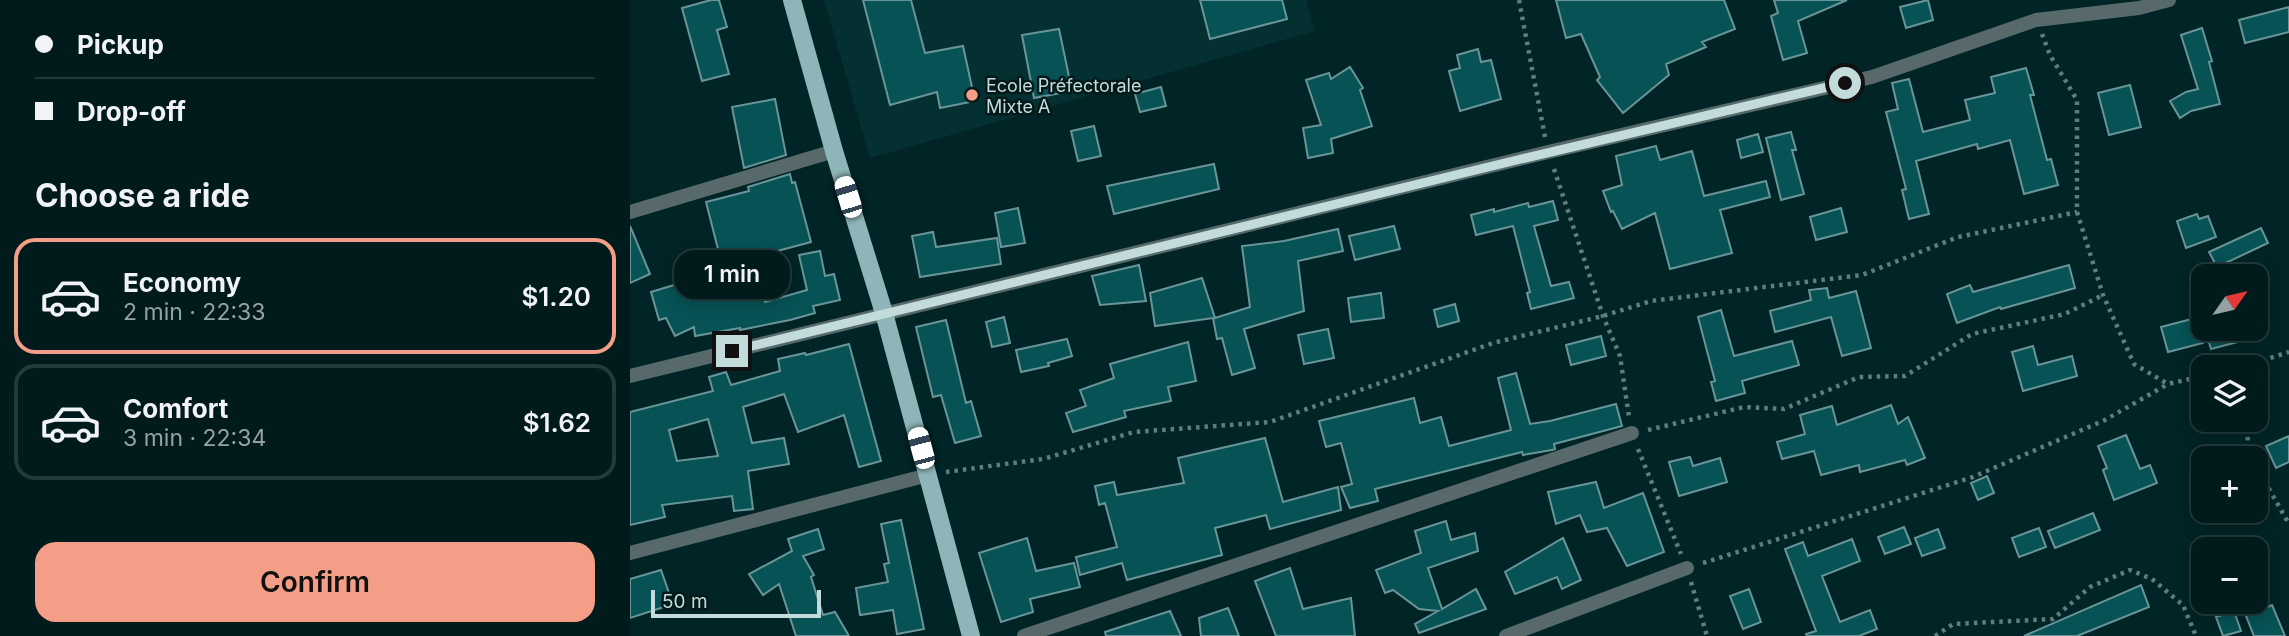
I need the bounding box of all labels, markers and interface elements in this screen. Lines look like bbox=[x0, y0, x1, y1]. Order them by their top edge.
text: Pickup bbox=[77, 29, 164, 60]
route start bbox=[1829, 67, 1861, 99]
place label: Ecole Préfectorale Mixte A bbox=[986, 75, 1141, 117]
marker: Ecole Préfectorale Mixte A bbox=[964, 87, 980, 103]
text: Drop-off bbox=[77, 96, 186, 127]
car bbox=[832, 174, 865, 220]
text: Choose a ride bbox=[35, 176, 250, 215]
callout: 1 min bbox=[674, 250, 790, 298]
text: 1 min bbox=[704, 260, 760, 288]
north arrow bbox=[2191, 264, 2268, 341]
map controls bbox=[2191, 264, 2268, 614]
icon: car bbox=[39, 265, 102, 328]
text: Economy bbox=[123, 267, 241, 298]
text: $1.20 bbox=[521, 281, 591, 312]
text: 2 min · 22:33 bbox=[123, 298, 265, 326]
route end bbox=[716, 335, 748, 367]
button: layers bbox=[2191, 355, 2268, 432]
icon: car bbox=[39, 391, 102, 454]
text: Comfort bbox=[123, 393, 228, 424]
text: $1.62 bbox=[523, 407, 591, 438]
text: 3 min · 22:34 bbox=[123, 424, 266, 452]
car bbox=[906, 425, 937, 471]
button: + bbox=[2191, 446, 2268, 523]
button: − bbox=[2191, 537, 2268, 614]
button: Confirm bbox=[35, 542, 595, 622]
scale bar bbox=[651, 587, 821, 619]
text: 50 m bbox=[662, 590, 708, 613]

